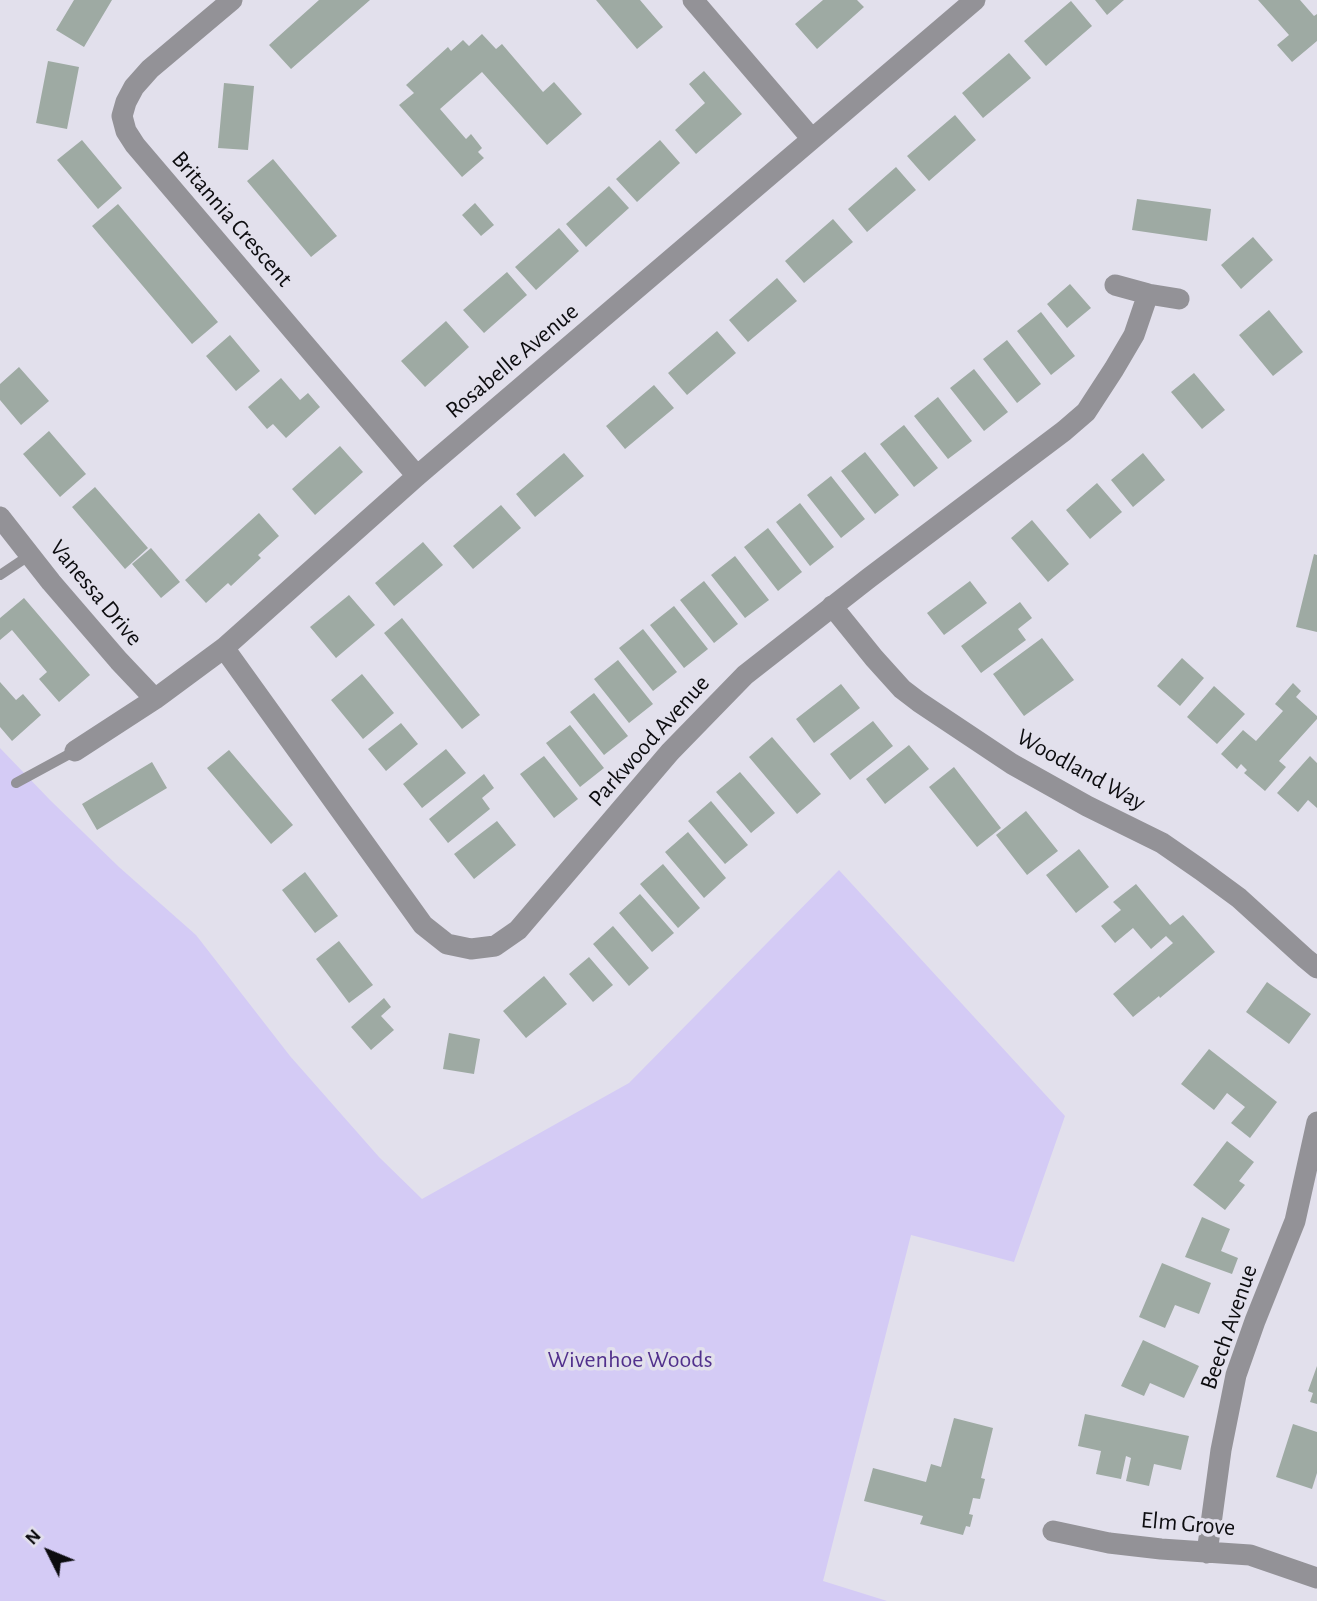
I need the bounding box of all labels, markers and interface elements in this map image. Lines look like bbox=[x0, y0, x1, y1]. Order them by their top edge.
street label: Britannia Crescent bbox=[165, 145, 299, 293]
street label: Rosabelle Avenue bbox=[440, 297, 584, 425]
street label: Vanessa Drive bbox=[43, 534, 149, 652]
street label: Parkwood Avenue bbox=[582, 669, 716, 813]
street label: Woodland Way bbox=[1011, 723, 1151, 817]
street label: Beech Avenue bbox=[1194, 1261, 1264, 1393]
park label: Wivenhoe Woods bbox=[547, 1346, 713, 1374]
street label: Elm Grove bbox=[1140, 1506, 1236, 1542]
north arrow bbox=[14, 1517, 84, 1587]
text: N bbox=[22, 1526, 45, 1549]

